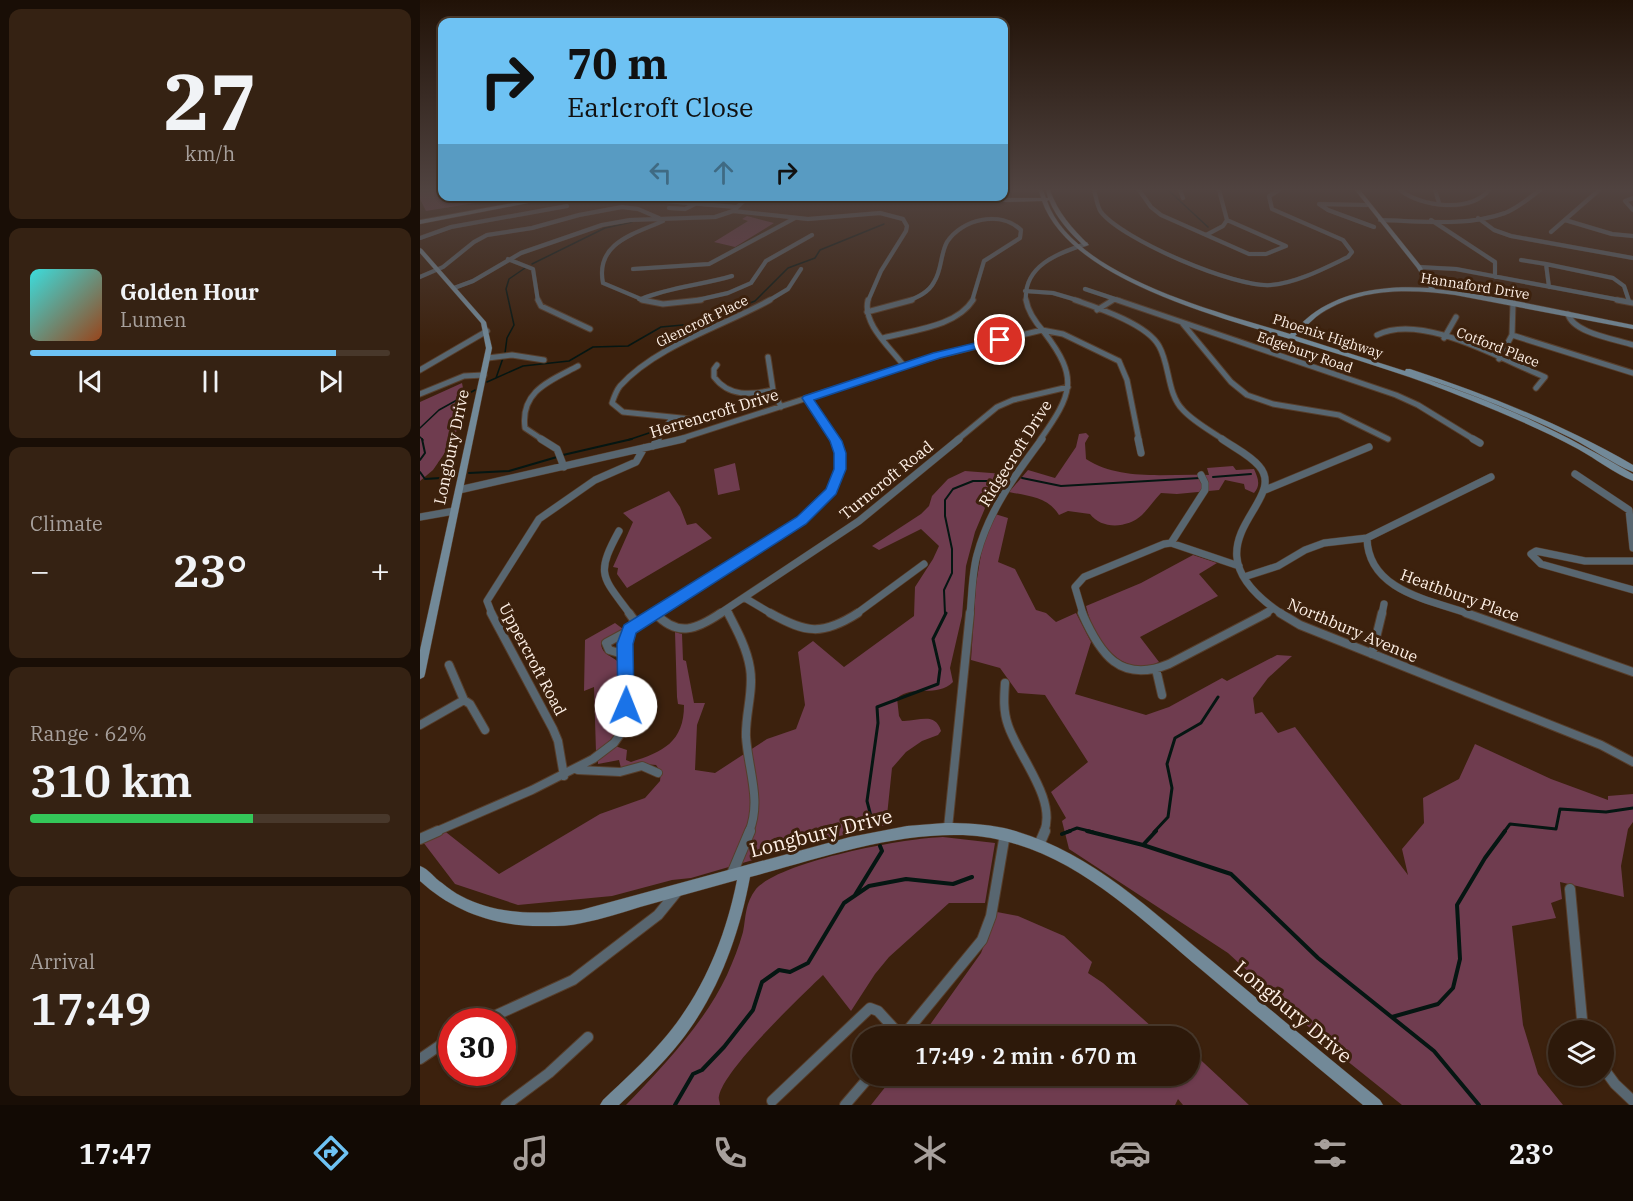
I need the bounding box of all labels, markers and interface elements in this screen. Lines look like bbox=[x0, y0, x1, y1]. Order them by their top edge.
text: 70 m bbox=[567, 36, 668, 91]
icon: right bbox=[468, 42, 546, 120]
text: 27 bbox=[163, 50, 257, 151]
text: Earlcroft Close bbox=[567, 89, 754, 124]
text: km/h bbox=[185, 140, 235, 167]
icon: left bbox=[644, 156, 677, 189]
icon: ahead bbox=[707, 156, 740, 189]
icon: right bbox=[770, 156, 803, 189]
street label: Hannaford Drive bbox=[1419, 269, 1531, 303]
text: Golden Hour bbox=[120, 277, 259, 306]
street label: Glencroft Place bbox=[653, 291, 751, 351]
text: Lumen bbox=[120, 306, 187, 333]
street label: Phoenix Highway bbox=[1271, 310, 1386, 362]
pin bbox=[974, 314, 1025, 365]
icon: arrive bbox=[983, 323, 1016, 356]
street label: Cotford Place bbox=[1454, 323, 1542, 371]
street label: Edgebury Road bbox=[1255, 327, 1356, 377]
icon: previous bbox=[74, 365, 107, 398]
icon: pause bbox=[194, 365, 227, 398]
icon: next bbox=[314, 365, 347, 398]
street label: Herrencroft Drive bbox=[647, 384, 781, 442]
street label: Longbury Drive bbox=[429, 388, 473, 506]
street label: Ridgecroft Drive bbox=[974, 396, 1056, 510]
street label: Turncroft Road bbox=[835, 436, 937, 524]
text: Climate bbox=[30, 510, 103, 537]
text: 23° bbox=[172, 541, 248, 599]
text: − bbox=[30, 549, 50, 592]
text: + bbox=[370, 549, 390, 592]
street label: Heathbury Place bbox=[1398, 564, 1522, 626]
street label: Northbury Avenue bbox=[1285, 593, 1421, 667]
street label: Uppercroft Road bbox=[495, 599, 571, 719]
position arrow bbox=[594, 674, 658, 738]
text: Range · 62% bbox=[30, 720, 147, 747]
text: 310 km bbox=[30, 751, 192, 809]
street label: Longbury Drive bbox=[747, 802, 895, 863]
text: Arrival bbox=[30, 948, 95, 975]
street label: Longbury Drive bbox=[1229, 954, 1358, 1069]
text: 17:49 bbox=[30, 979, 151, 1037]
speed limit sign: 30 bbox=[438, 1008, 516, 1086]
map controls bbox=[1548, 1020, 1614, 1086]
button: layers bbox=[1548, 1020, 1614, 1086]
text: 17:49 · 2 min · 670 m bbox=[915, 1041, 1137, 1070]
icon: directions bbox=[310, 1132, 352, 1174]
icon: music bbox=[510, 1132, 552, 1174]
icon: phone bbox=[709, 1132, 751, 1174]
icon: climate bbox=[909, 1132, 951, 1174]
icon: car bbox=[1109, 1132, 1151, 1174]
icon: filters bbox=[1309, 1132, 1351, 1174]
text: 17:47 bbox=[79, 1136, 152, 1171]
text: 23° bbox=[1509, 1136, 1554, 1171]

